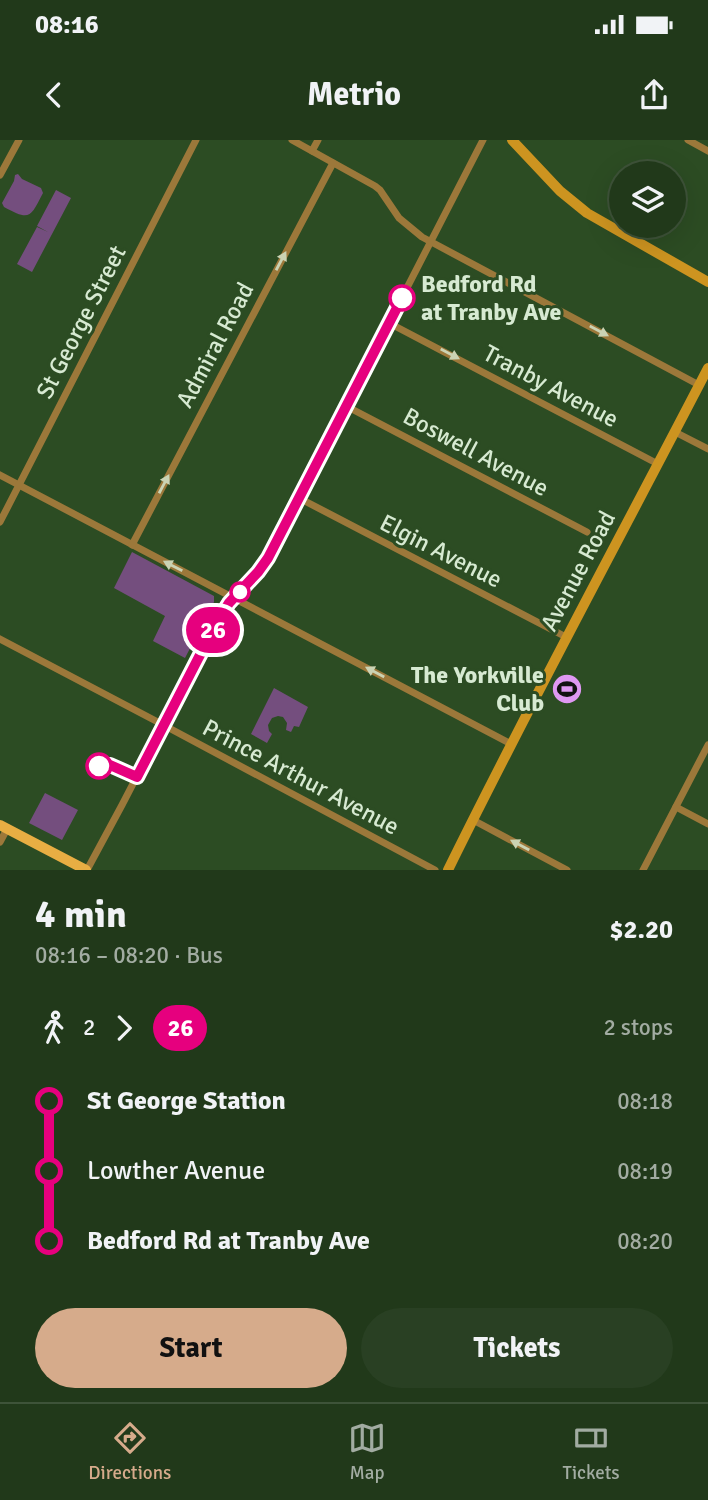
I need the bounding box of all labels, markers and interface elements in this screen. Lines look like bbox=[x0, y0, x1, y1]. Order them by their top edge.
text: 08:16 bbox=[35, 9, 99, 41]
text: Metrio bbox=[307, 75, 401, 114]
icon: back bbox=[35, 76, 73, 114]
icon: share bbox=[635, 76, 673, 114]
map controls bbox=[609, 161, 686, 238]
button: layers bbox=[609, 161, 686, 238]
street label: St George Street bbox=[29, 240, 133, 404]
one-way arrow bbox=[275, 251, 287, 271]
place label: Bedford Rd at Tranby Ave bbox=[421, 269, 561, 327]
street label: Admiral Road bbox=[170, 277, 260, 413]
marker: Bedford Rd at Tranby Ave bbox=[389, 285, 415, 311]
one-way arrow bbox=[589, 325, 609, 337]
street label: Tranby Avenue bbox=[478, 338, 624, 434]
one-way arrow bbox=[440, 349, 460, 360]
street label: Boswell Avenue bbox=[398, 401, 554, 503]
one-way arrow bbox=[158, 475, 170, 494]
street label: Avenue Road bbox=[534, 506, 622, 636]
street label: Elgin Avenue bbox=[375, 507, 507, 595]
one-way arrow bbox=[163, 561, 183, 573]
unlabelled marker bbox=[230, 582, 250, 602]
line badge: 26 bbox=[182, 607, 244, 653]
text: 26 bbox=[200, 615, 226, 645]
place label: The Yorkville Club bbox=[411, 660, 544, 718]
one-way arrow bbox=[365, 666, 385, 677]
sports icon: The Yorkville Club bbox=[550, 672, 584, 706]
street label: Prince Arthur Avenue bbox=[198, 713, 404, 841]
unlabelled marker bbox=[86, 753, 112, 779]
one-way arrow bbox=[510, 839, 530, 851]
text: 4 min bbox=[35, 891, 127, 938]
text: $2.20 bbox=[609, 914, 673, 946]
text: 08:16 – 08:20 · Bus bbox=[35, 941, 223, 970]
icon: walk bbox=[35, 1009, 73, 1047]
icon: forward bbox=[105, 1009, 143, 1047]
text: 2 bbox=[83, 1013, 95, 1042]
text: 26 bbox=[167, 1013, 193, 1043]
text: 2 stops bbox=[603, 1013, 673, 1042]
text: St George Station bbox=[87, 1085, 286, 1117]
text: 08:18 bbox=[617, 1087, 673, 1116]
text: Lowther Avenue bbox=[87, 1155, 265, 1187]
text: 08:19 bbox=[617, 1157, 673, 1186]
text: Bedford Rd at Tranby Ave bbox=[87, 1225, 370, 1257]
text: 08:20 bbox=[617, 1227, 673, 1256]
button: Start bbox=[35, 1308, 347, 1388]
button: Tickets bbox=[361, 1308, 673, 1388]
tab: Directions bbox=[88, 1419, 171, 1485]
tab: Map bbox=[348, 1419, 386, 1485]
tab: Tickets bbox=[563, 1419, 620, 1485]

